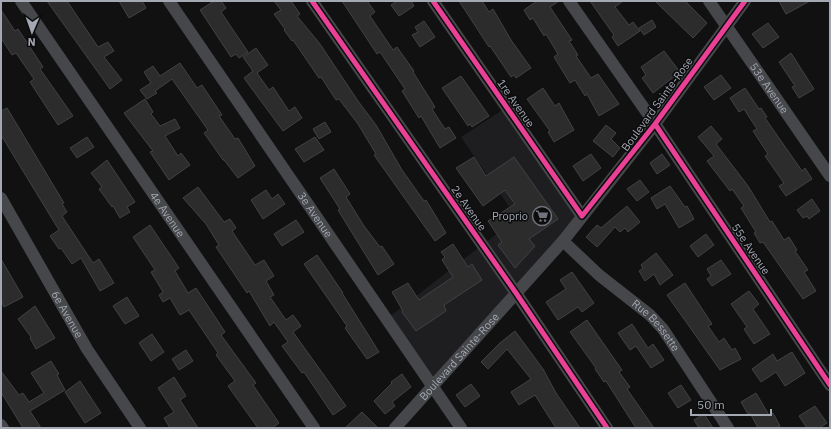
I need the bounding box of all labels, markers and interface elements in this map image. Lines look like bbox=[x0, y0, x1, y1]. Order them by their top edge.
north arrow bbox=[12, 12, 52, 52]
text: N bbox=[27, 35, 36, 49]
street label: Boulevard Sainte-Rose bbox=[618, 54, 696, 154]
street label: 53e Avenue bbox=[747, 60, 792, 116]
street label: 1re Avenue bbox=[494, 76, 538, 130]
street label: 2e Avenue bbox=[448, 183, 490, 233]
street label: 4e Avenue bbox=[147, 189, 188, 240]
street label: 3e Avenue bbox=[295, 189, 336, 240]
supermarket icon: Proprio bbox=[531, 205, 553, 227]
place label: Proprio bbox=[492, 209, 528, 223]
street label: 55e Avenue bbox=[729, 221, 773, 277]
street label: 6e Avenue bbox=[48, 288, 86, 341]
street label: Rue Bessette bbox=[629, 296, 683, 354]
street label: Boulevard Sainte-Rose bbox=[416, 310, 502, 403]
scale bar bbox=[691, 391, 771, 417]
text: 50 m bbox=[697, 397, 725, 412]

